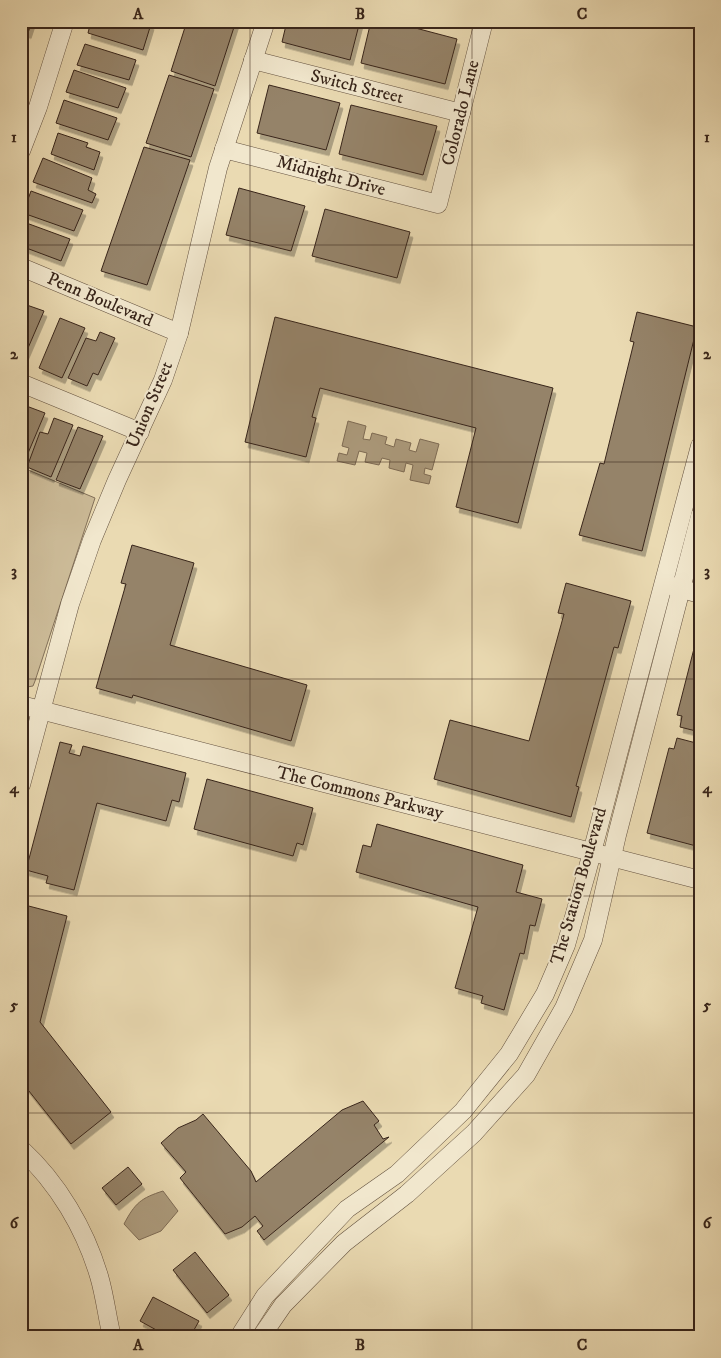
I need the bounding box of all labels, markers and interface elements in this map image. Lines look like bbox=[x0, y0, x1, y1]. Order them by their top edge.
text: A bbox=[132, 4, 144, 24]
text: B bbox=[355, 4, 365, 24]
text: C bbox=[577, 4, 587, 24]
street label: Colorado Lane bbox=[437, 58, 485, 168]
street label: Switch Street bbox=[308, 65, 406, 109]
text: 1 bbox=[11, 127, 17, 147]
text: 1 bbox=[704, 127, 710, 147]
street label: Midnight Drive bbox=[274, 151, 388, 201]
street label: Penn Boulevard bbox=[44, 268, 156, 332]
text: 2 bbox=[10, 344, 19, 364]
text: 2 bbox=[703, 344, 712, 364]
street label: Union Street bbox=[122, 358, 178, 452]
text: 3 bbox=[11, 561, 17, 581]
text: 3 bbox=[704, 561, 710, 581]
street label: The Commons Parkway bbox=[274, 762, 446, 825]
text: 4 bbox=[8, 778, 19, 798]
text: 4 bbox=[701, 778, 712, 798]
street label: The Station Boulevard bbox=[546, 805, 612, 967]
text: 5 bbox=[9, 995, 18, 1015]
text: 5 bbox=[702, 995, 711, 1015]
text: 6 bbox=[10, 1213, 20, 1233]
text: 6 bbox=[703, 1213, 713, 1233]
text: A bbox=[132, 1335, 144, 1355]
text: B bbox=[355, 1335, 365, 1355]
text: C bbox=[577, 1335, 587, 1355]

